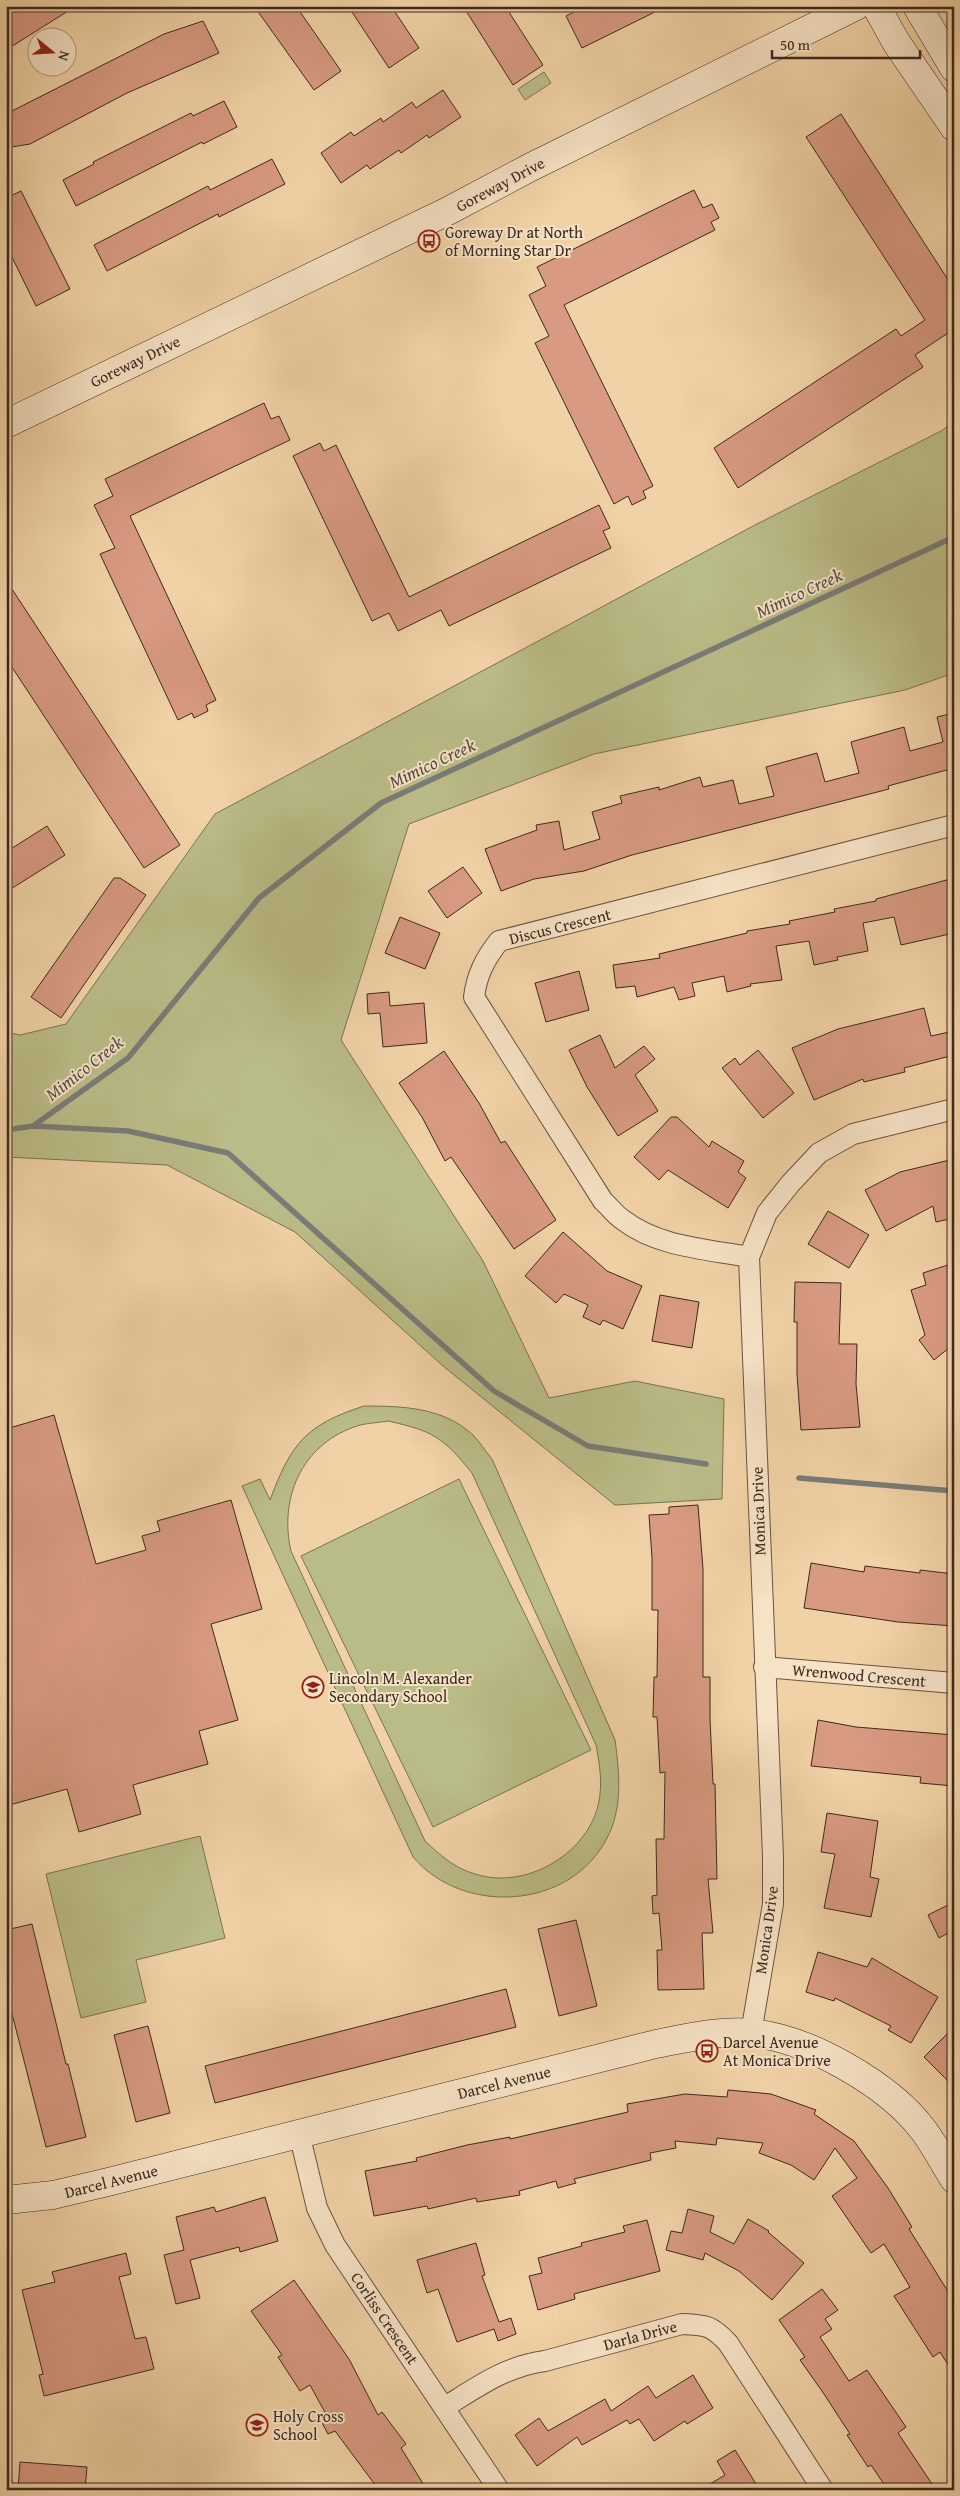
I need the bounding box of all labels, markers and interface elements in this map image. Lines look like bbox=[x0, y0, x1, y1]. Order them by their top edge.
north arrow bbox=[28, 28, 78, 78]
scale bar bbox=[772, 28, 920, 60]
text: 50 m bbox=[780, 34, 811, 55]
text: N bbox=[53, 48, 75, 64]
street label: Goreway Drive bbox=[451, 151, 549, 217]
place label: Goreway Dr at North of Morning Star Dr bbox=[445, 220, 583, 262]
bus stop icon: Goreway Dr at North of Morning Star Dr bbox=[417, 229, 441, 253]
street label: Goreway Drive bbox=[86, 329, 184, 393]
water label: Mimico Creek bbox=[751, 561, 847, 625]
water label: Mimico Creek bbox=[384, 731, 480, 795]
street label: Discus Crescent bbox=[506, 902, 614, 950]
water label: Mimico Creek bbox=[39, 1028, 129, 1107]
street label: Monica Drive bbox=[744, 1466, 772, 1556]
street label: Wrenwood Crescent bbox=[791, 1657, 927, 1693]
place label: Lincoln M. Alexander Secondary School bbox=[329, 1666, 472, 1708]
school or university icon: Lincoln M. Alexander Secondary School bbox=[301, 1675, 325, 1699]
street label: Monica Drive bbox=[748, 1884, 784, 1976]
place label: Darcel Avenue At Monica Drive bbox=[723, 2030, 831, 2072]
bus stop icon: Darcel Avenue At Monica Drive bbox=[695, 2039, 719, 2063]
street label: Darcel Avenue bbox=[455, 2059, 553, 2105]
street label: Darcel Avenue bbox=[62, 2158, 160, 2204]
street label: Corliss Crescent bbox=[345, 2267, 425, 2369]
street label: Darla Drive bbox=[600, 2314, 680, 2356]
place label: Holy Cross School bbox=[273, 2404, 344, 2446]
school or university icon: Holy Cross School bbox=[245, 2413, 269, 2437]

